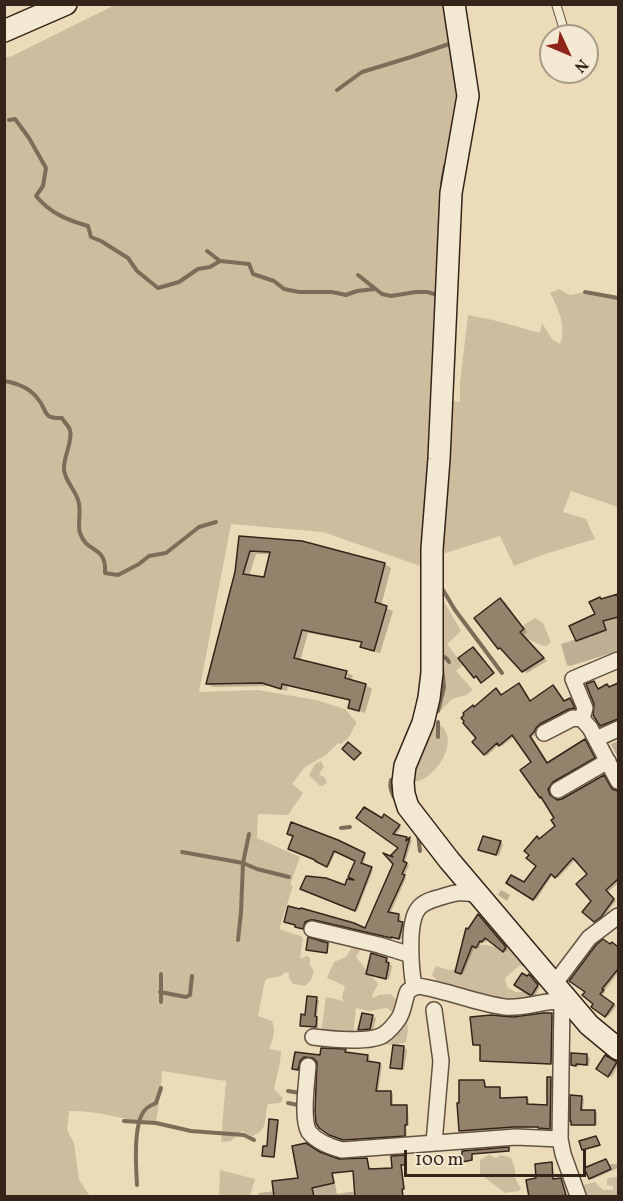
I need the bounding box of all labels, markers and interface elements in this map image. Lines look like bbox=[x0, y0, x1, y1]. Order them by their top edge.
north arrow bbox=[539, 24, 599, 84]
text: N bbox=[569, 53, 592, 77]
scale bar bbox=[407, 1138, 588, 1176]
text: 100 m bbox=[415, 1148, 464, 1173]

